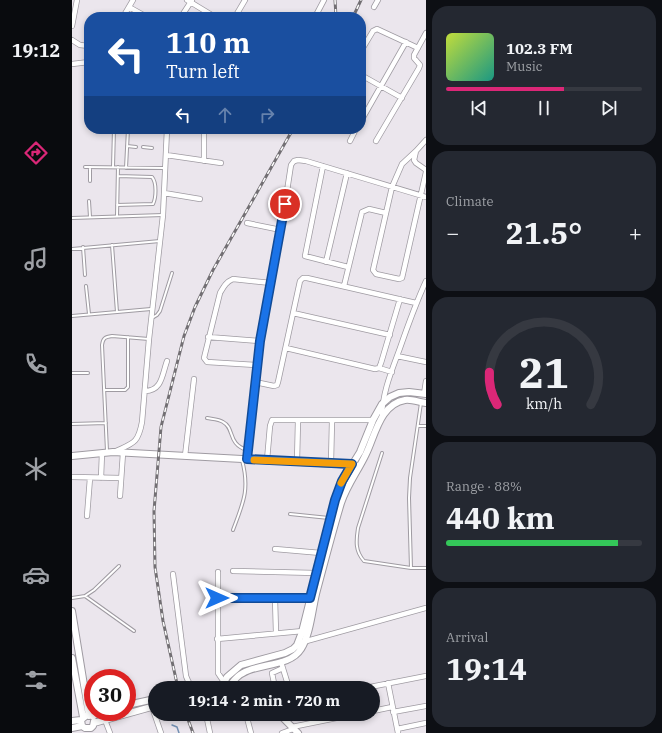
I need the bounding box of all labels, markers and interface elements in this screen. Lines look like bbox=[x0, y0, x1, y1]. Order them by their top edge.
text: 110 m bbox=[166, 24, 250, 61]
icon: left bbox=[100, 28, 152, 80]
text: 19:12 bbox=[12, 39, 60, 62]
text: 102.3 FM bbox=[506, 39, 573, 58]
text: Music bbox=[506, 58, 543, 75]
text: Turn left bbox=[166, 60, 240, 83]
icon: previous bbox=[468, 97, 490, 119]
icon: pause bbox=[533, 97, 555, 119]
icon: next bbox=[598, 97, 620, 119]
icon: left bbox=[172, 104, 194, 126]
icon: ahead bbox=[214, 104, 236, 126]
icon: right bbox=[256, 104, 278, 126]
icon: directions bbox=[22, 139, 50, 167]
pin bbox=[268, 187, 302, 221]
icon: arrive bbox=[274, 193, 296, 215]
text: Climate bbox=[446, 193, 493, 210]
text: 21.5° bbox=[506, 213, 582, 252]
text: − bbox=[446, 218, 459, 247]
text: + bbox=[629, 218, 642, 247]
icon: music bbox=[22, 245, 50, 273]
text: 21 bbox=[519, 344, 569, 398]
icon: phone bbox=[22, 350, 50, 378]
text: km/h bbox=[526, 393, 562, 412]
icon: climate bbox=[22, 455, 50, 483]
text: Range · 88% bbox=[446, 478, 522, 495]
text: 440 km bbox=[446, 498, 555, 537]
icon: car bbox=[22, 561, 50, 589]
position arrow bbox=[196, 577, 238, 619]
text: Arrival bbox=[446, 629, 488, 646]
text: 19:14 bbox=[446, 649, 527, 688]
icon: filters bbox=[22, 666, 50, 694]
speed limit sign: 30 bbox=[84, 669, 136, 721]
text: 19:14 · 2 min · 720 m bbox=[188, 691, 340, 710]

